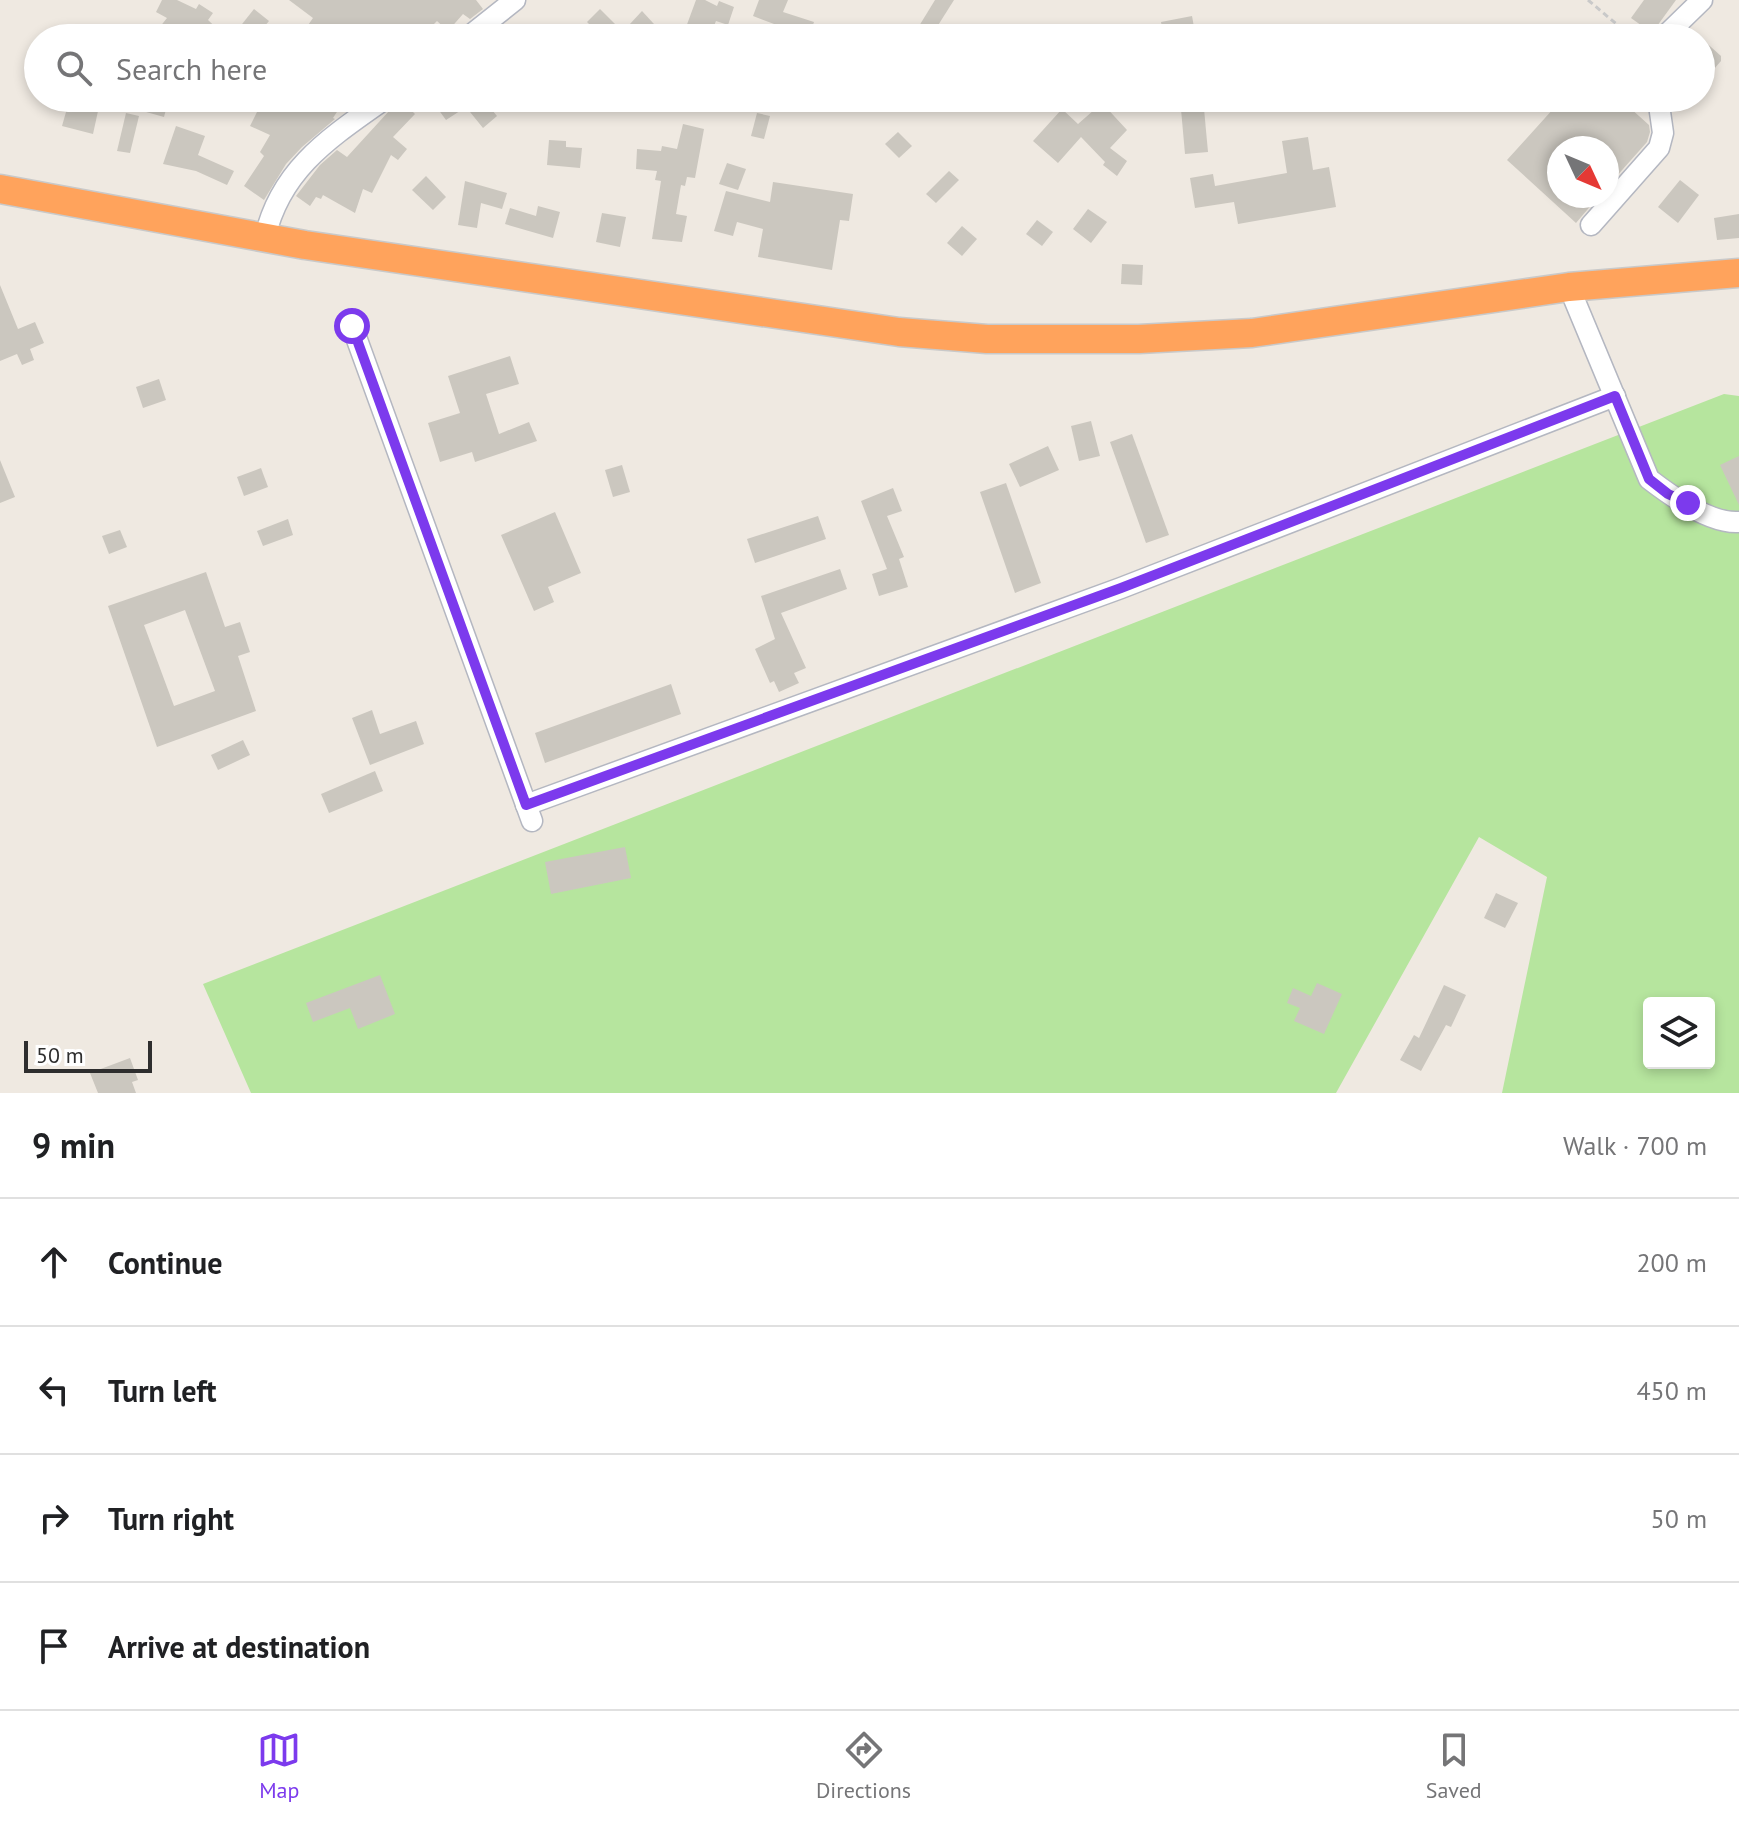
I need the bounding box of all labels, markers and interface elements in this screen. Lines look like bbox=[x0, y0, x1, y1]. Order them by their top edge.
search box bbox=[24, 24, 1715, 112]
icon: search bbox=[52, 46, 96, 90]
text: Search here bbox=[116, 49, 267, 88]
north arrow bbox=[1547, 136, 1619, 208]
route start bbox=[334, 308, 370, 344]
route end bbox=[1670, 485, 1706, 521]
map controls bbox=[1643, 997, 1715, 1069]
button: layers bbox=[1643, 997, 1715, 1069]
scale bar bbox=[24, 1037, 152, 1073]
text: 50 m bbox=[36, 1041, 84, 1069]
text: 9 min bbox=[32, 1123, 115, 1167]
text: Walk · 700 m bbox=[1563, 1129, 1707, 1162]
icon: ahead bbox=[32, 1240, 76, 1284]
text: Continue bbox=[108, 1243, 222, 1282]
text: 200 m bbox=[1636, 1246, 1707, 1279]
icon: left bbox=[32, 1368, 76, 1412]
text: Turn left bbox=[108, 1371, 216, 1410]
text: 450 m bbox=[1636, 1374, 1707, 1407]
icon: right bbox=[32, 1496, 76, 1540]
text: Turn right bbox=[108, 1499, 234, 1538]
text: 50 m bbox=[1651, 1502, 1707, 1535]
icon: arrive bbox=[32, 1624, 76, 1668]
text: Arrive at destination bbox=[108, 1627, 370, 1666]
tab: Map bbox=[257, 1728, 301, 1804]
tab: Directions bbox=[816, 1728, 911, 1804]
tab: Saved bbox=[1426, 1728, 1482, 1804]

